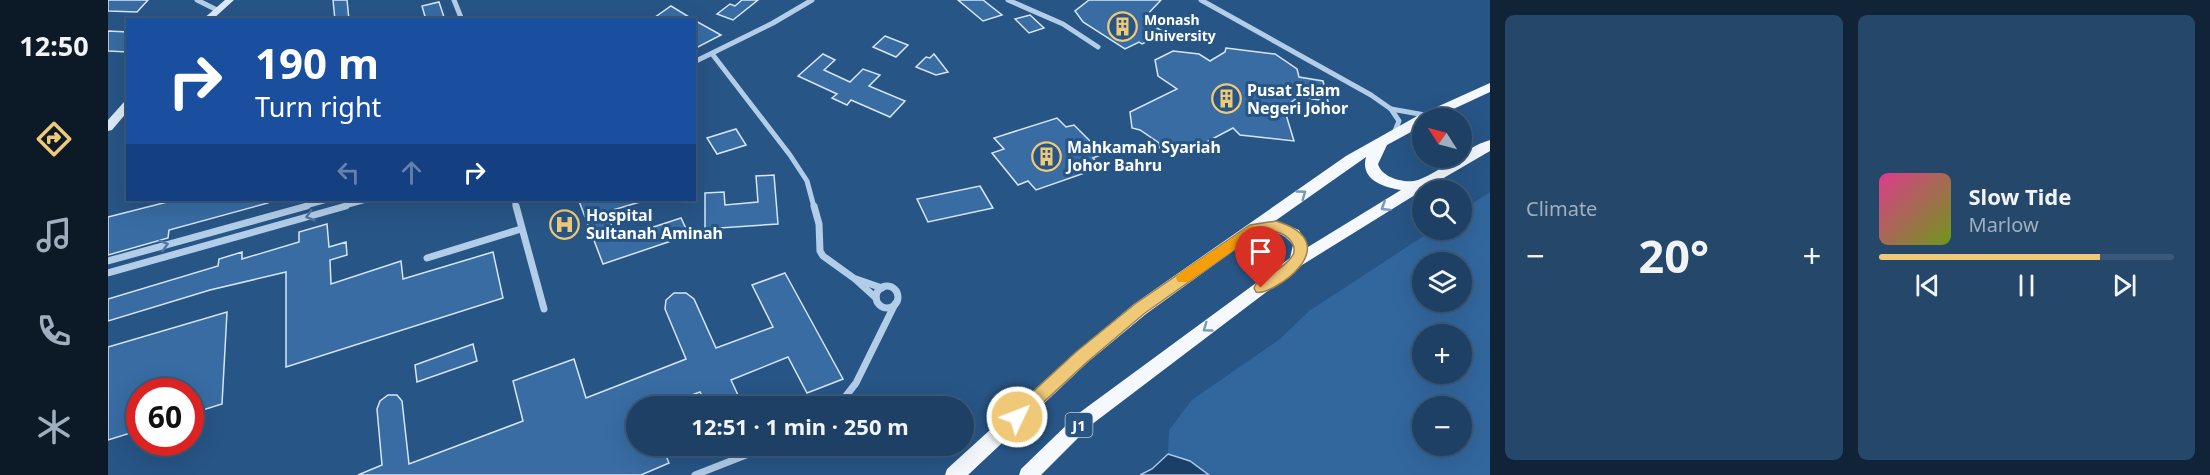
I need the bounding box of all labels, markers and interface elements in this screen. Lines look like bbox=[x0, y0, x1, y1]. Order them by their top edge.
place label: Monash University bbox=[1144, 10, 1216, 45]
building icon: Monash University bbox=[1107, 11, 1139, 43]
text: 12:50 bbox=[19, 27, 89, 64]
text: 190 m bbox=[255, 34, 379, 91]
icon: right bbox=[156, 42, 234, 120]
place label: Pusat Islam Negeri Johor bbox=[1247, 79, 1348, 119]
building icon: Pusat Islam Negeri Johor bbox=[1210, 83, 1242, 115]
text: Turn right bbox=[255, 88, 381, 125]
north arrow bbox=[1412, 108, 1472, 168]
map controls bbox=[1412, 108, 1472, 456]
icon: directions bbox=[33, 118, 75, 160]
place label: Mahkamah Syariah Johor Bahru bbox=[1065, 136, 1221, 176]
building icon: Mahkamah Syariah Johor Bahru bbox=[1030, 140, 1062, 172]
icon: left bbox=[332, 156, 365, 189]
icon: ahead bbox=[395, 156, 428, 189]
icon: right bbox=[458, 156, 491, 189]
button: search bbox=[1412, 180, 1472, 240]
text: Slow Tide bbox=[1969, 181, 2071, 211]
one-way arrow bbox=[1296, 190, 1307, 201]
text: Climate bbox=[1526, 195, 1597, 222]
one-way arrow bbox=[1381, 199, 1391, 211]
place label: Hospital Sultanah Aminah bbox=[586, 204, 723, 244]
one-way arrow bbox=[305, 208, 315, 221]
hospital icon: Hospital Sultanah Aminah bbox=[549, 208, 581, 240]
text: Marlow bbox=[1969, 211, 2039, 238]
icon: music bbox=[33, 214, 75, 256]
text: 20° bbox=[1638, 225, 1709, 286]
pin bbox=[1235, 226, 1286, 288]
text: − bbox=[1526, 233, 1545, 278]
text: + bbox=[1803, 233, 1822, 278]
icon: arrive bbox=[1244, 235, 1277, 268]
one-way arrow bbox=[158, 240, 169, 252]
button: layers bbox=[1412, 252, 1472, 312]
icon: previous bbox=[1911, 269, 1944, 302]
icon: pause bbox=[2010, 269, 2043, 302]
icon: next bbox=[2108, 269, 2141, 302]
icon: phone bbox=[33, 310, 75, 352]
one-way arrow bbox=[1202, 321, 1213, 332]
button: + bbox=[1412, 324, 1472, 384]
speed limit sign: 60 bbox=[126, 378, 204, 456]
position arrow bbox=[985, 385, 1049, 449]
button: − bbox=[1412, 396, 1472, 456]
icon: climate bbox=[33, 406, 75, 448]
text: 12:51 · 1 min · 250 m bbox=[691, 411, 909, 441]
road number: J1 bbox=[1066, 413, 1092, 437]

